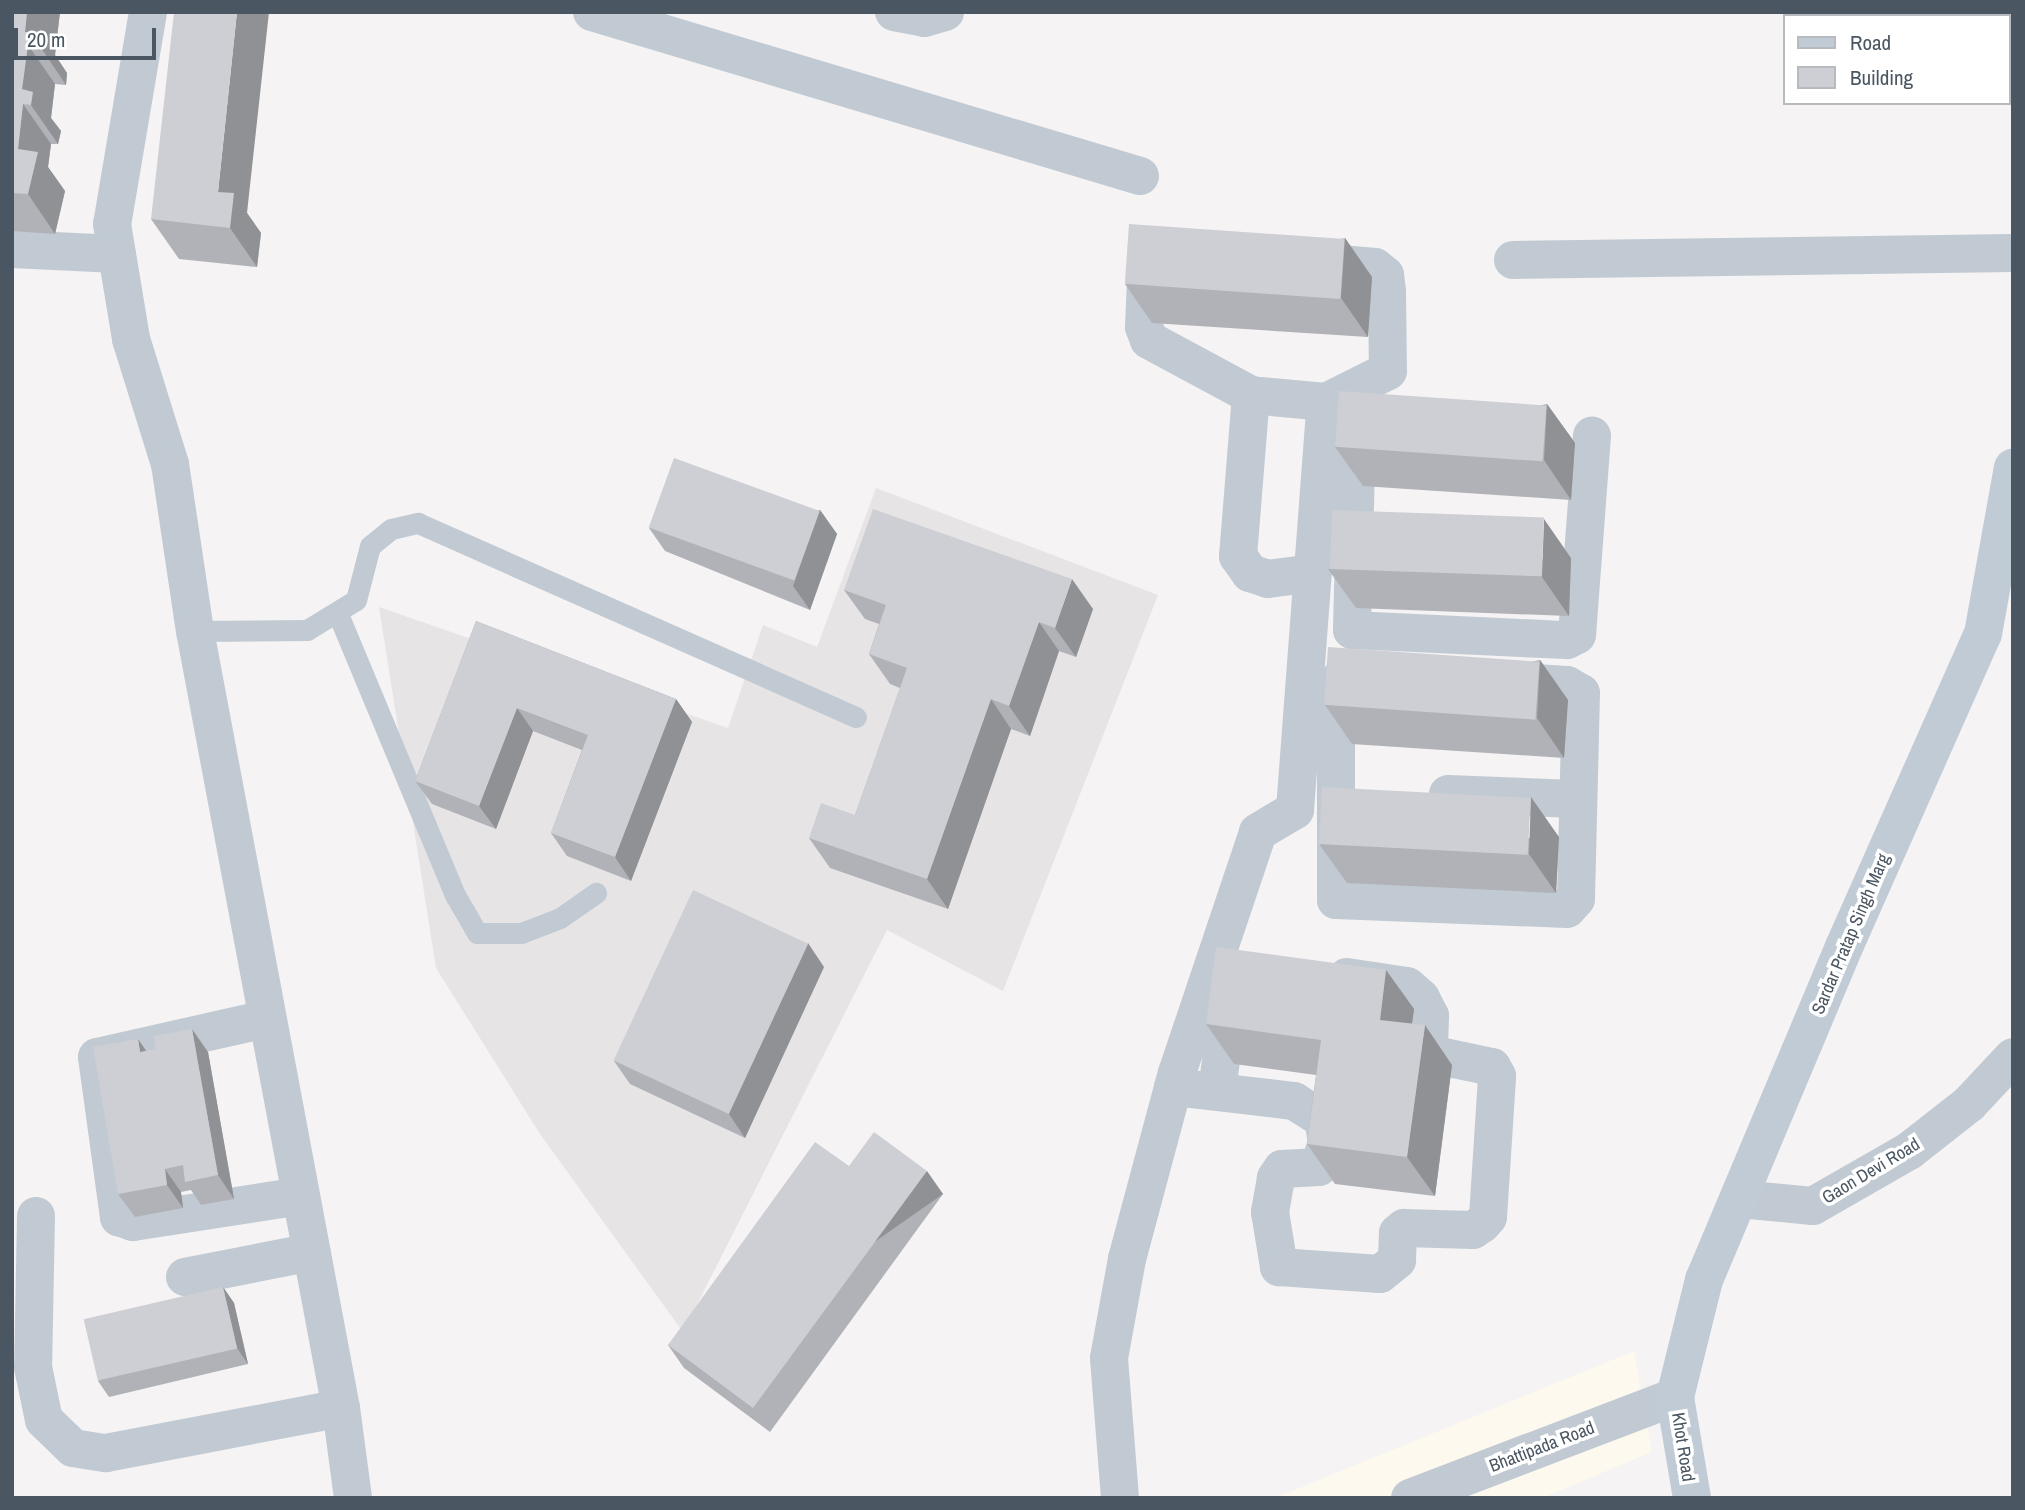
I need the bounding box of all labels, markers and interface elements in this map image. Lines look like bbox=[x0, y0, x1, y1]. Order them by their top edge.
scale bar bbox=[18, 14, 159, 58]
legend bbox=[1784, 14, 2011, 105]
text: 20 m bbox=[27, 25, 65, 54]
text: Road bbox=[1850, 28, 1891, 57]
text: Building bbox=[1850, 63, 1913, 92]
street label: Sardar Pratap Singh Marg bbox=[1807, 850, 1895, 1018]
street label: Gaon Devi Road bbox=[1818, 1133, 1924, 1209]
street label: Khot Road bbox=[1667, 1411, 1699, 1483]
street label: Bhattipada Road bbox=[1486, 1417, 1598, 1477]

